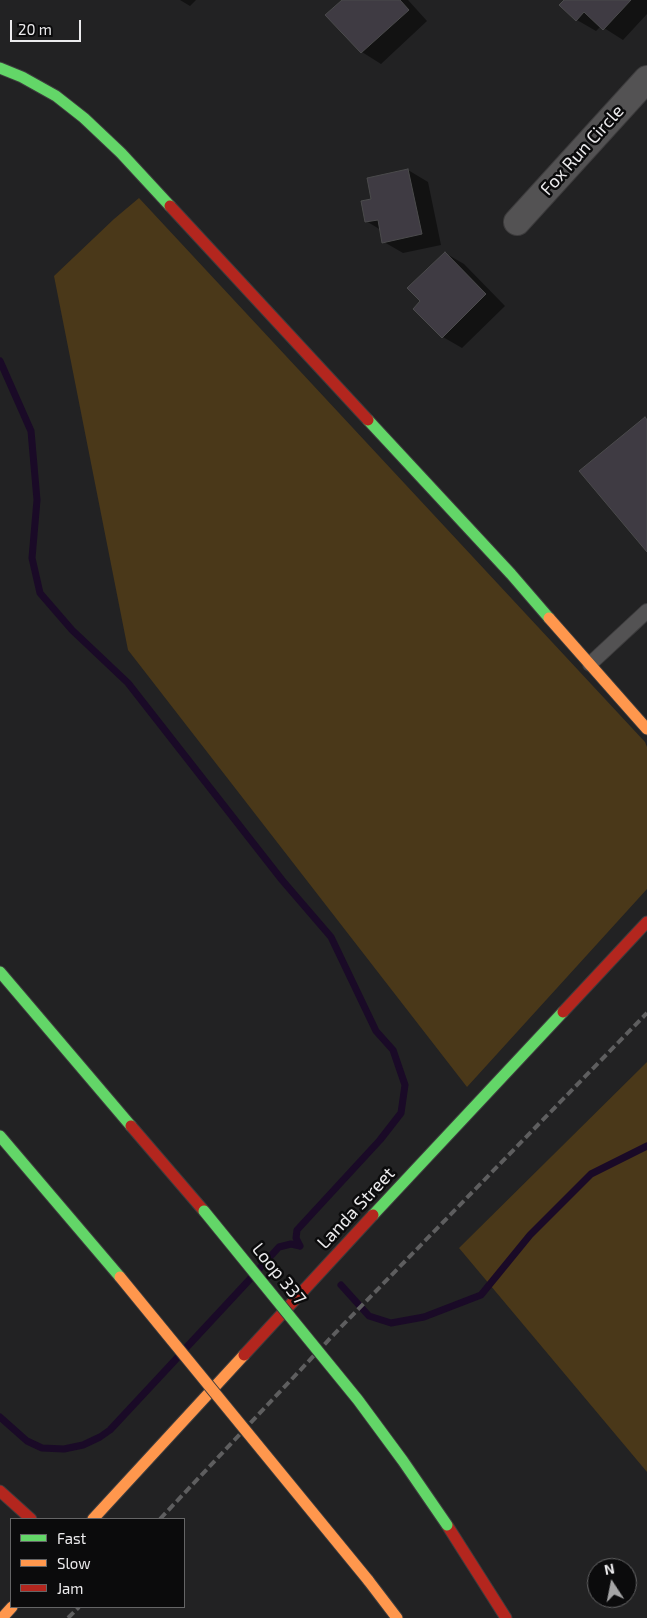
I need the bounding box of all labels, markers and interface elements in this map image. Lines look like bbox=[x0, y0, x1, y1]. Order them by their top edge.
scale bar bbox=[12, 10, 84, 42]
text: 20 m bbox=[18, 20, 52, 38]
street label: Fox Run Circle bbox=[536, 100, 628, 200]
street label: Landa Street bbox=[313, 1163, 399, 1253]
street label: Loop 337 bbox=[248, 1239, 310, 1309]
legend bbox=[10, 1518, 185, 1608]
text: Fast bbox=[57, 1529, 86, 1547]
text: Slow bbox=[57, 1554, 91, 1572]
north arrow bbox=[587, 1558, 637, 1608]
text: N bbox=[603, 1559, 616, 1578]
text: Jam bbox=[57, 1579, 83, 1597]

